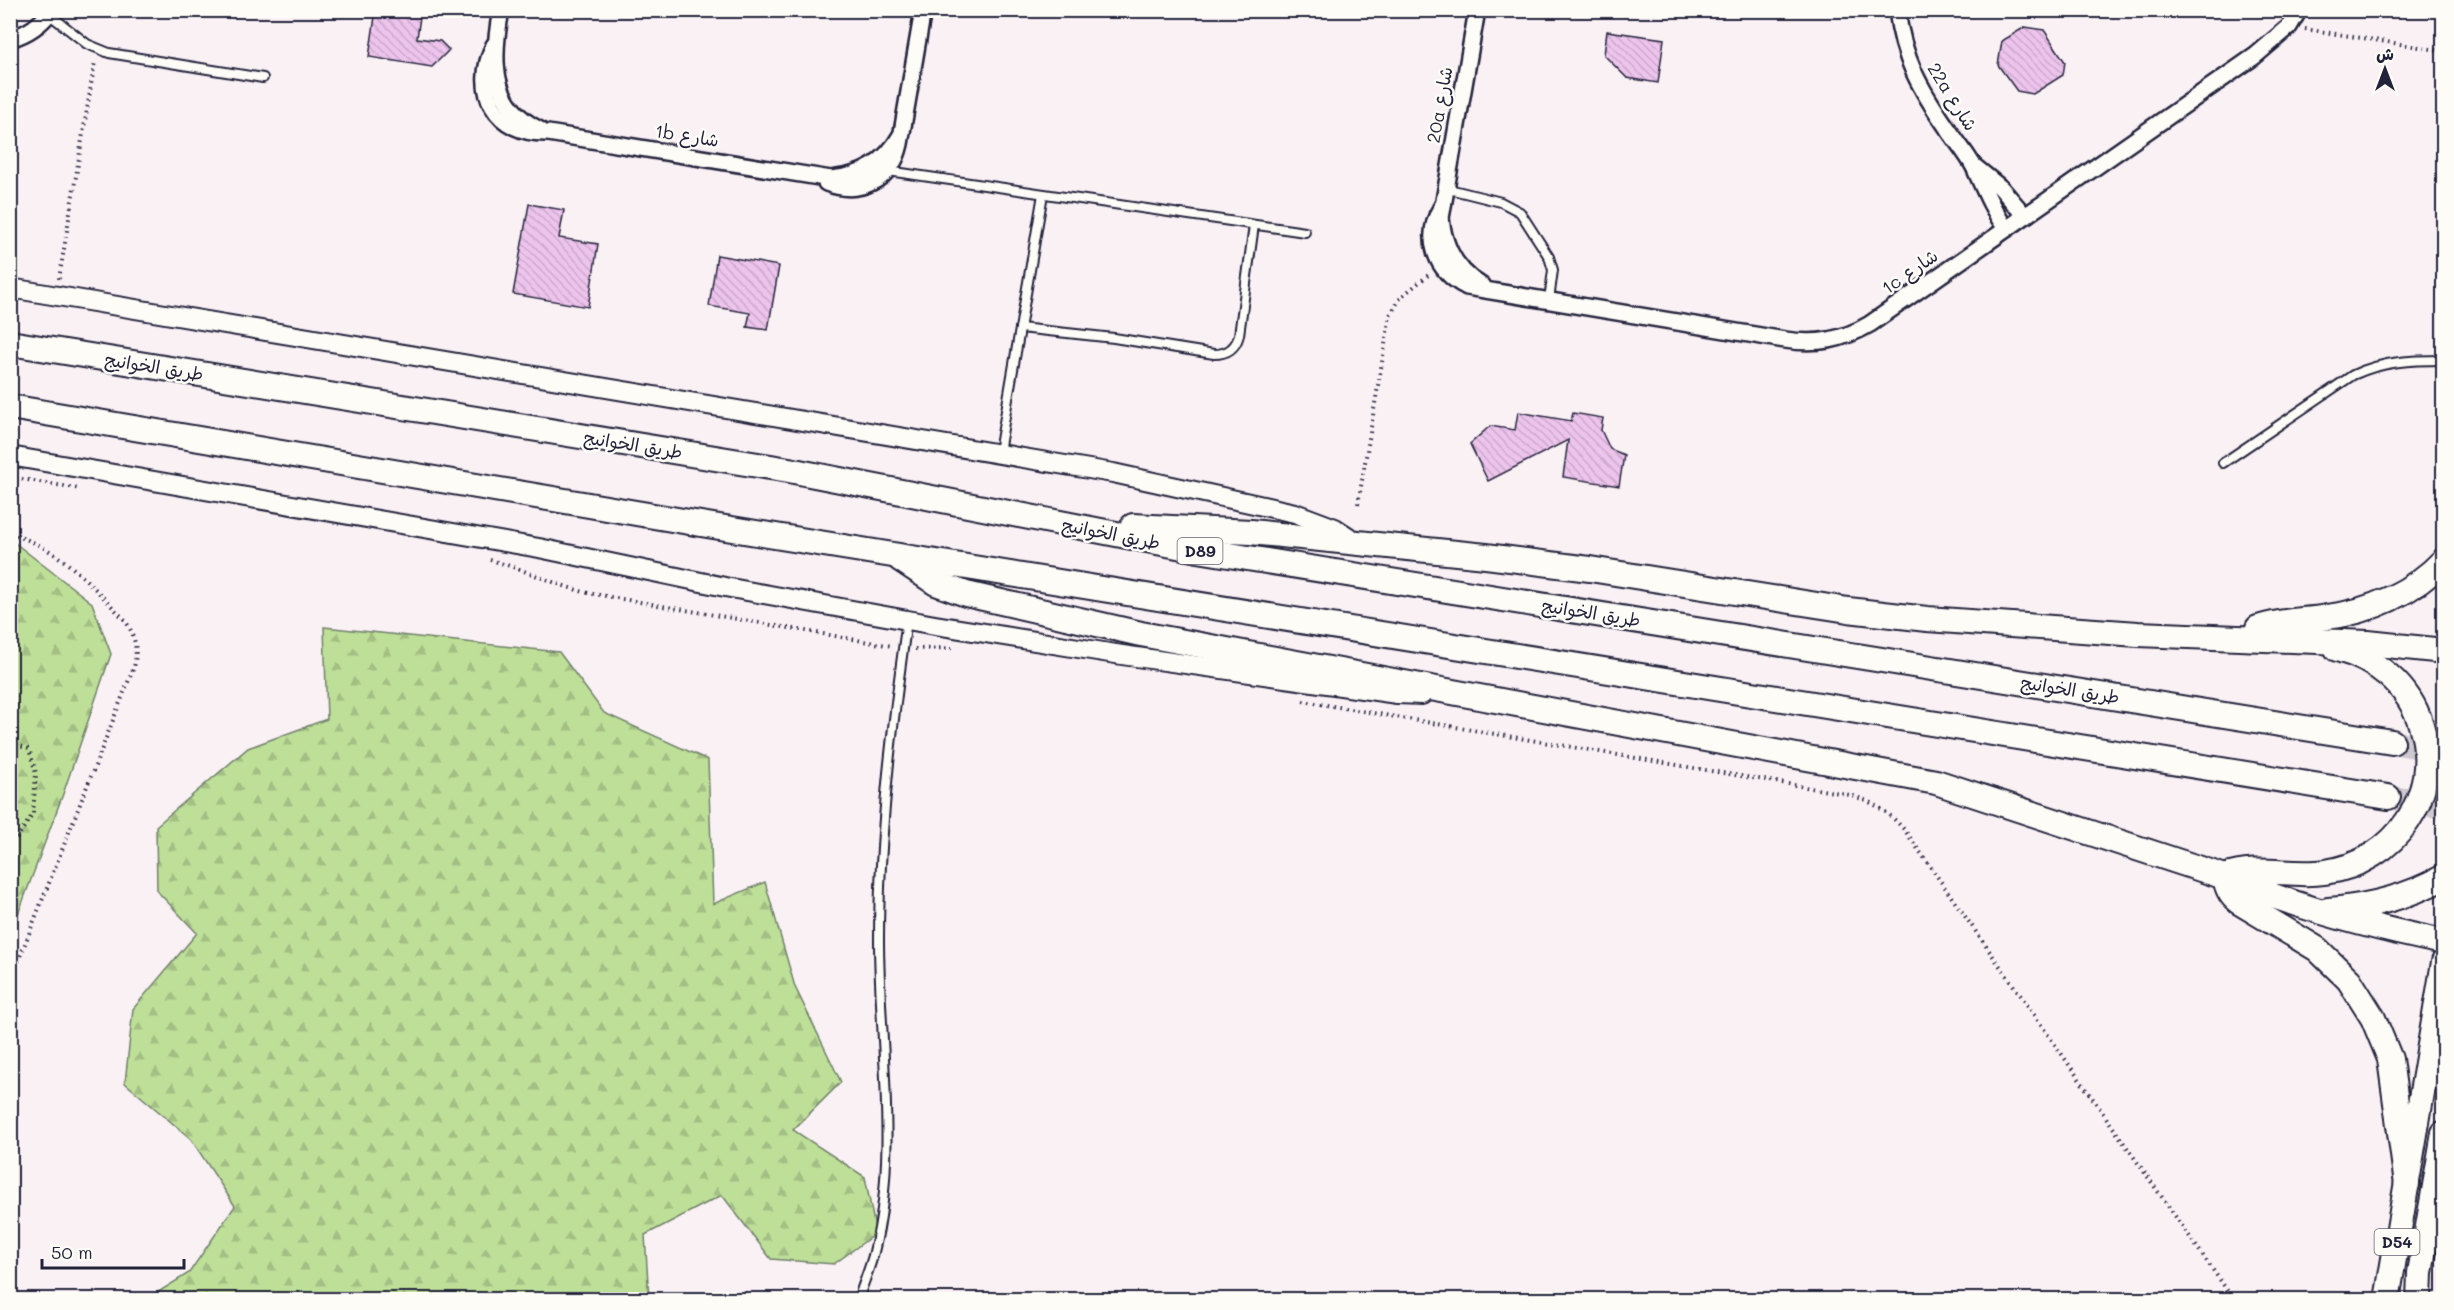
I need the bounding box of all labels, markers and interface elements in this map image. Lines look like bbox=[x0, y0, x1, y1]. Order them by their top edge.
north arrow bbox=[2355, 39, 2415, 99]
text: ش bbox=[2376, 43, 2394, 64]
street label: 22a شارع bbox=[1922, 58, 1983, 136]
street label: 20a شارع bbox=[1421, 65, 1459, 145]
street label: 1b شارع bbox=[653, 118, 721, 153]
street label: 1c شارع bbox=[1877, 243, 1943, 300]
street label: طريق الخوانيج bbox=[103, 346, 205, 387]
street label: طريق الخوانيج bbox=[582, 424, 684, 465]
street label: طريق الخوانيج bbox=[1060, 512, 1162, 555]
road number: D89 bbox=[1178, 538, 1222, 564]
street label: طريق الخوانيج bbox=[1540, 592, 1642, 633]
street label: طريق الخوانيج bbox=[2019, 669, 2121, 710]
road number: D54 bbox=[2374, 1229, 2420, 1255]
scale bar bbox=[42, 1232, 184, 1270]
text: 50 m bbox=[51, 1240, 93, 1264]

